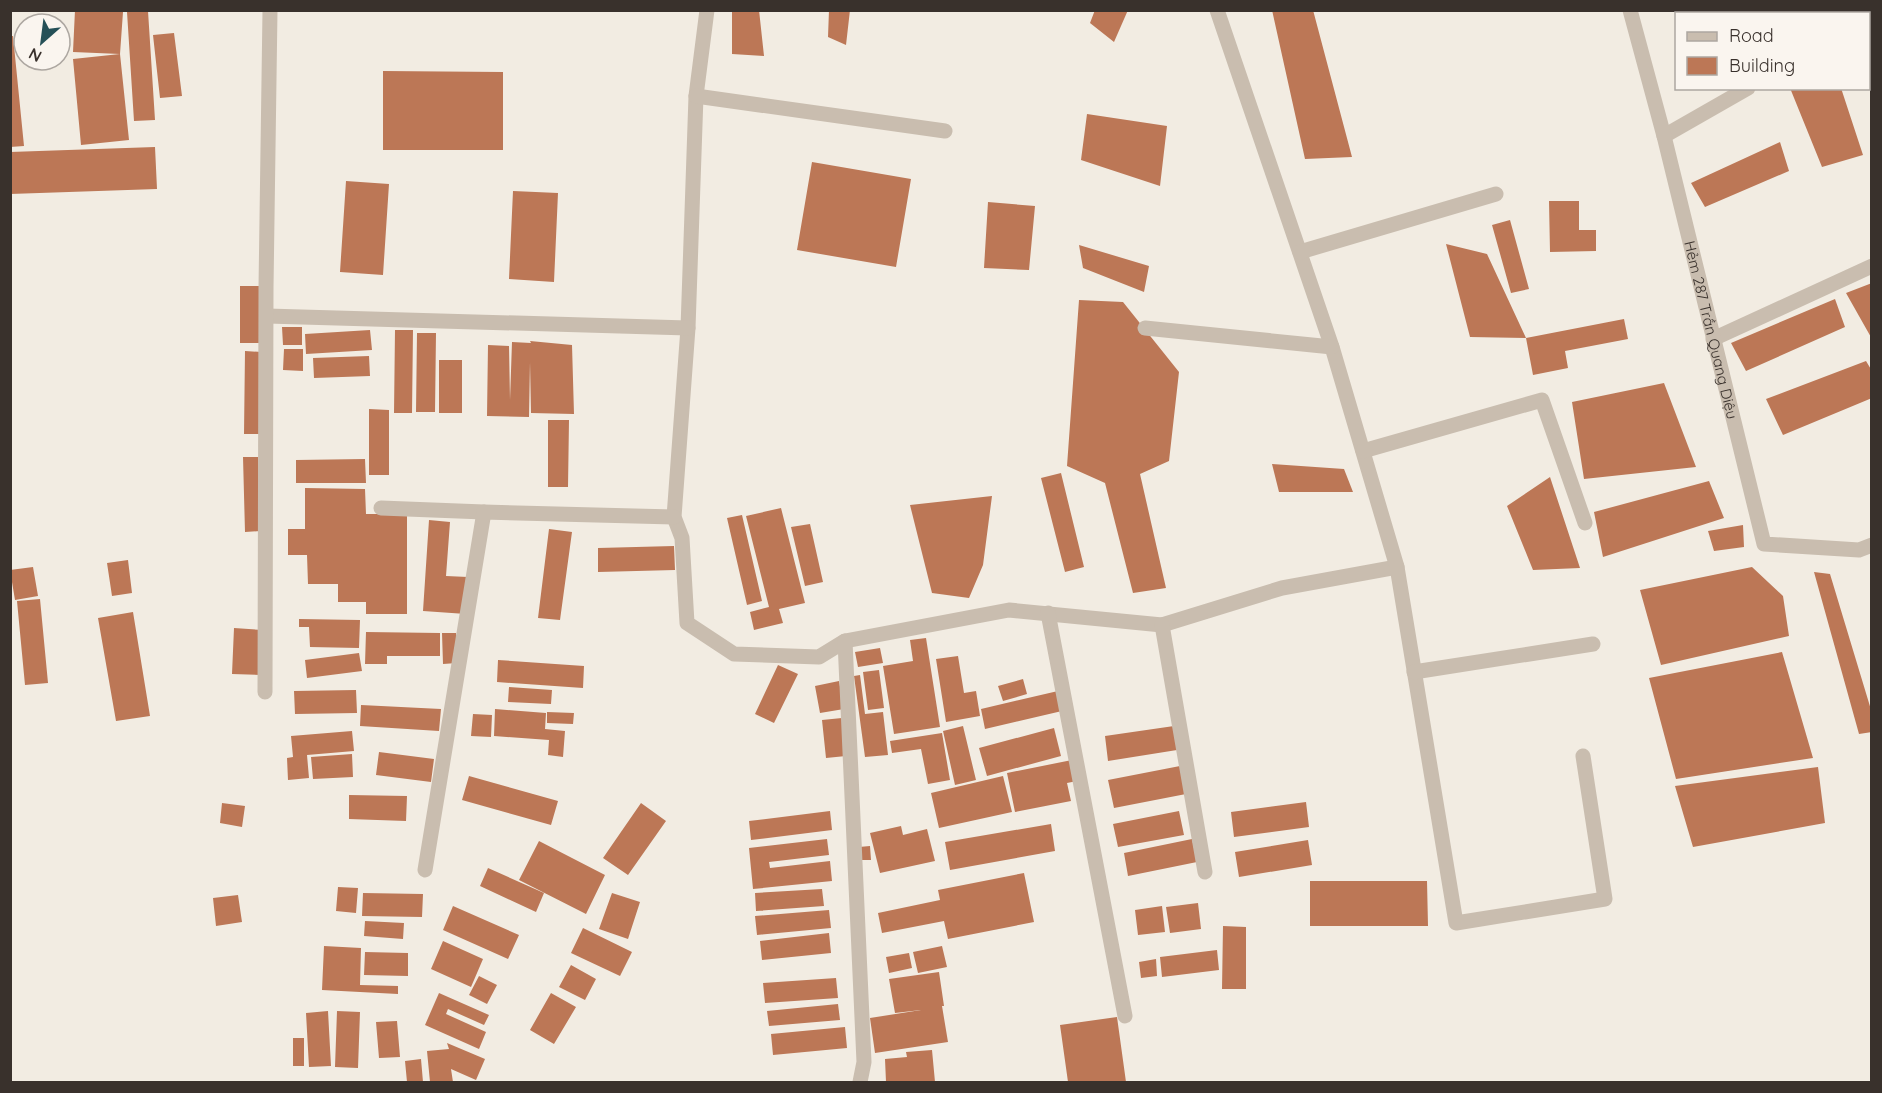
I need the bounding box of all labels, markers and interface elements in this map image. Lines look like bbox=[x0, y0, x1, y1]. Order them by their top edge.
north arrow bbox=[12, 12, 72, 72]
legend bbox=[1675, 12, 1870, 90]
text: Road bbox=[1729, 24, 1774, 47]
text: N bbox=[25, 44, 45, 67]
text: Building bbox=[1729, 54, 1795, 77]
street label: Hẻm 287 Trần Quang Diệu bbox=[1680, 239, 1743, 421]

